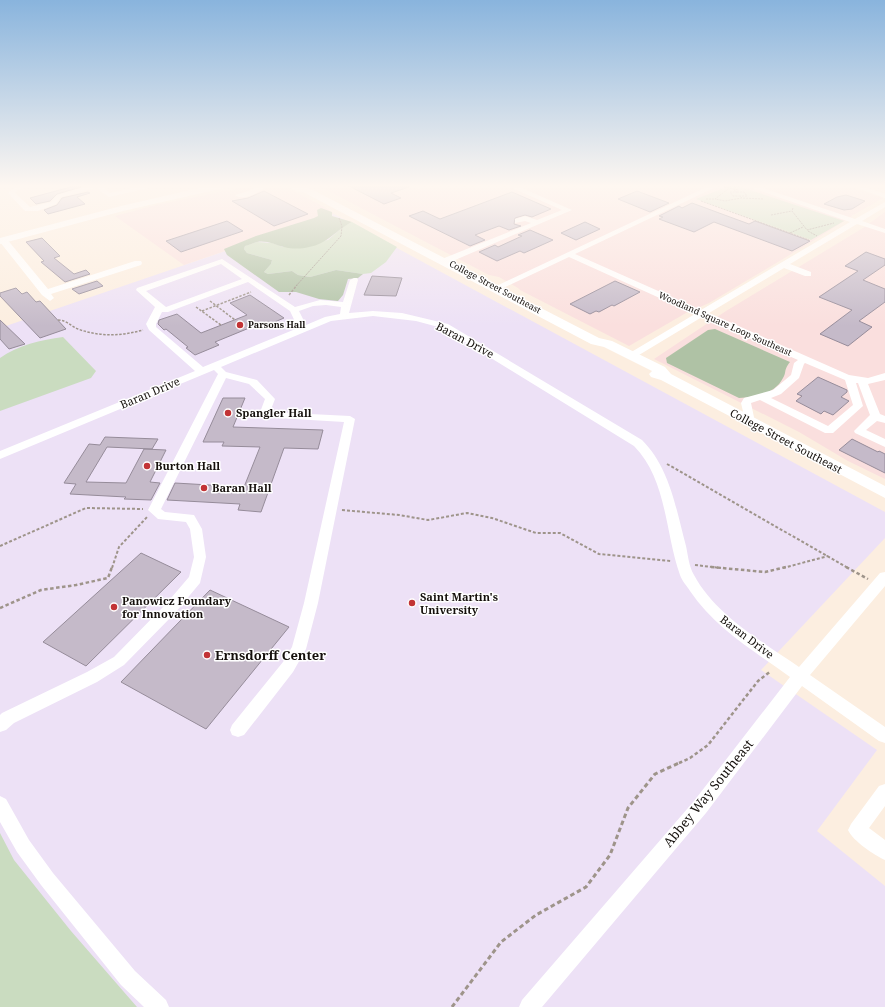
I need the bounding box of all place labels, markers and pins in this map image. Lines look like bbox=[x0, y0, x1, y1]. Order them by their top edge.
place label: Parsons Hall bbox=[248, 318, 306, 331]
marker: Parsons Hall bbox=[235, 320, 245, 330]
place label: Spangler Hall bbox=[236, 405, 312, 420]
marker: Spangler Hall bbox=[223, 408, 233, 418]
place label: Burton Hall bbox=[155, 458, 220, 473]
marker: Burton Hall bbox=[142, 461, 152, 471]
place label: Baran Hall bbox=[212, 480, 272, 495]
marker: Baran Hall bbox=[199, 483, 209, 493]
place label: Saint Martin's University bbox=[420, 589, 498, 617]
place label: Panowicz Foundary for Innovation bbox=[122, 593, 232, 621]
marker: Saint Martin's University bbox=[407, 598, 417, 608]
marker: Panowicz Foundary for Innovation bbox=[109, 602, 119, 612]
place label: Ernsdorff Center bbox=[215, 646, 326, 664]
marker: Ernsdorff Center bbox=[202, 650, 212, 660]

